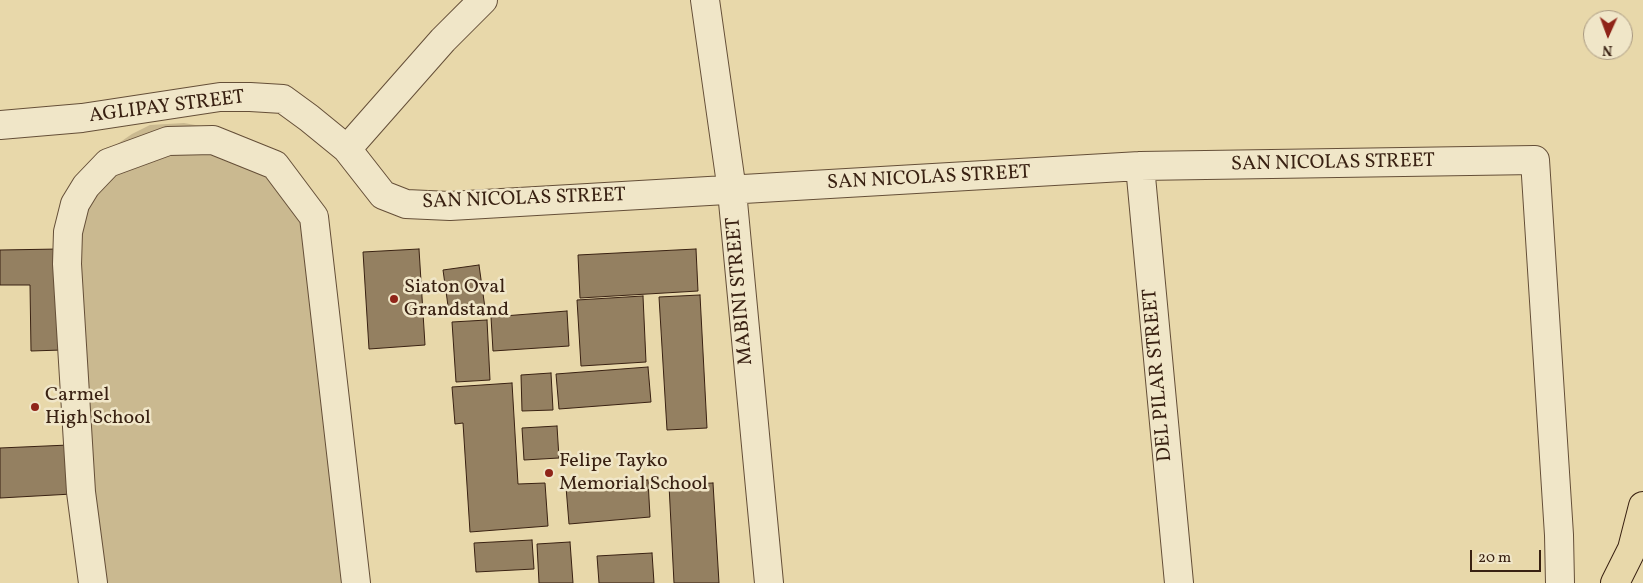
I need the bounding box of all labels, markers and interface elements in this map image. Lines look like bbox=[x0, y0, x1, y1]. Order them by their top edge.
north arrow bbox=[1583, 10, 1633, 60]
text: N bbox=[1602, 40, 1613, 59]
street label: AGLIPAY STREET bbox=[88, 87, 246, 129]
street label: SAN NICOLAS STREET bbox=[1231, 150, 1435, 178]
street label: SAN NICOLAS STREET bbox=[827, 162, 1031, 196]
street label: SAN NICOLAS STREET bbox=[422, 184, 626, 216]
street label: MABINI STREET bbox=[723, 216, 759, 366]
place label: Siaton Oval Grandstand bbox=[404, 276, 509, 323]
street label: DEL PILAR STREET bbox=[1139, 287, 1179, 463]
marker: Siaton Oval Grandstand bbox=[388, 293, 400, 305]
place label: Carmel High School bbox=[45, 384, 151, 431]
marker: Carmel High School bbox=[29, 401, 41, 413]
place label: Felipe Tayko Memorial School bbox=[559, 450, 708, 497]
marker: Felipe Tayko Memorial School bbox=[543, 467, 555, 479]
scale bar bbox=[1473, 540, 1544, 572]
text: 20 m bbox=[1478, 548, 1511, 569]

